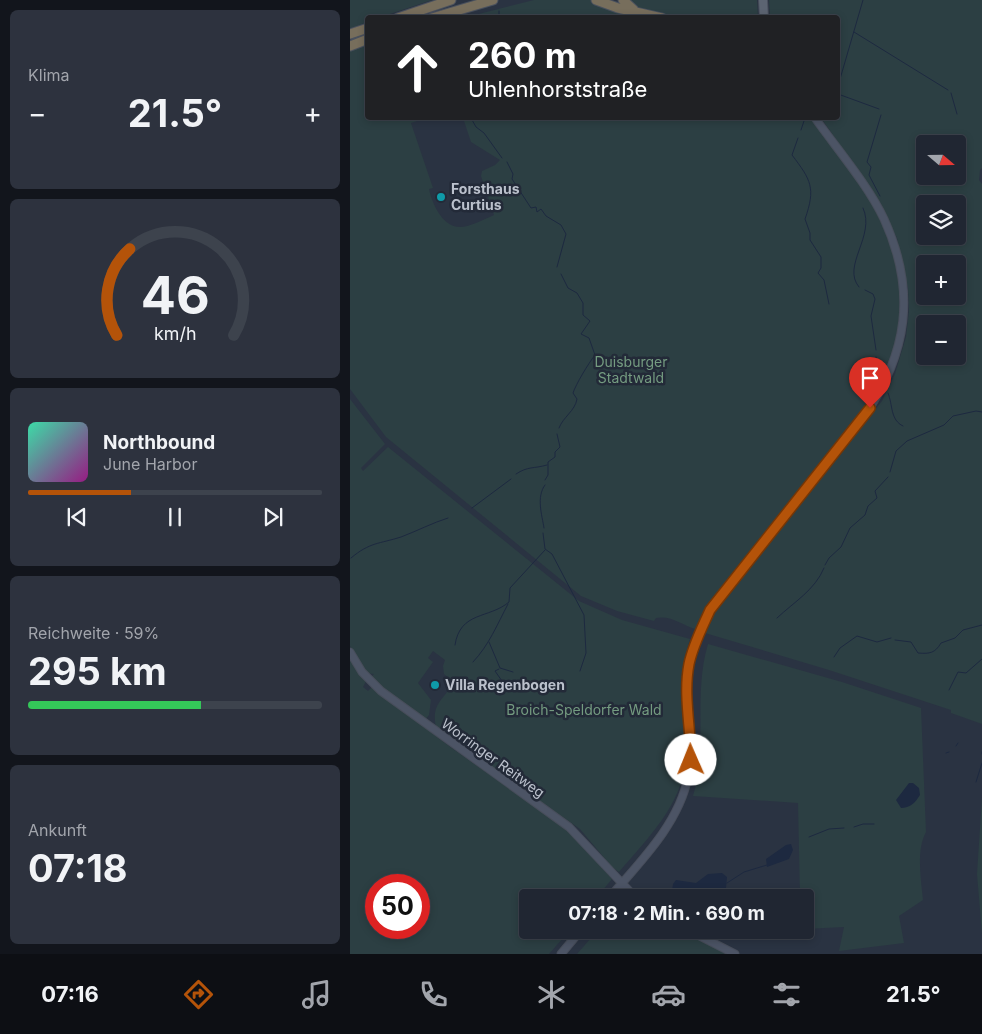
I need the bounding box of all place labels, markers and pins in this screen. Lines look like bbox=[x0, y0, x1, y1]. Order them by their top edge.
place label: Forsthaus Curtius bbox=[451, 180, 520, 213]
marker: Forsthaus Curtius bbox=[435, 191, 447, 203]
pin bbox=[849, 357, 891, 408]
place label: Villa Regenbogen bbox=[445, 676, 565, 693]
marker: Villa Regenbogen bbox=[429, 679, 441, 691]

